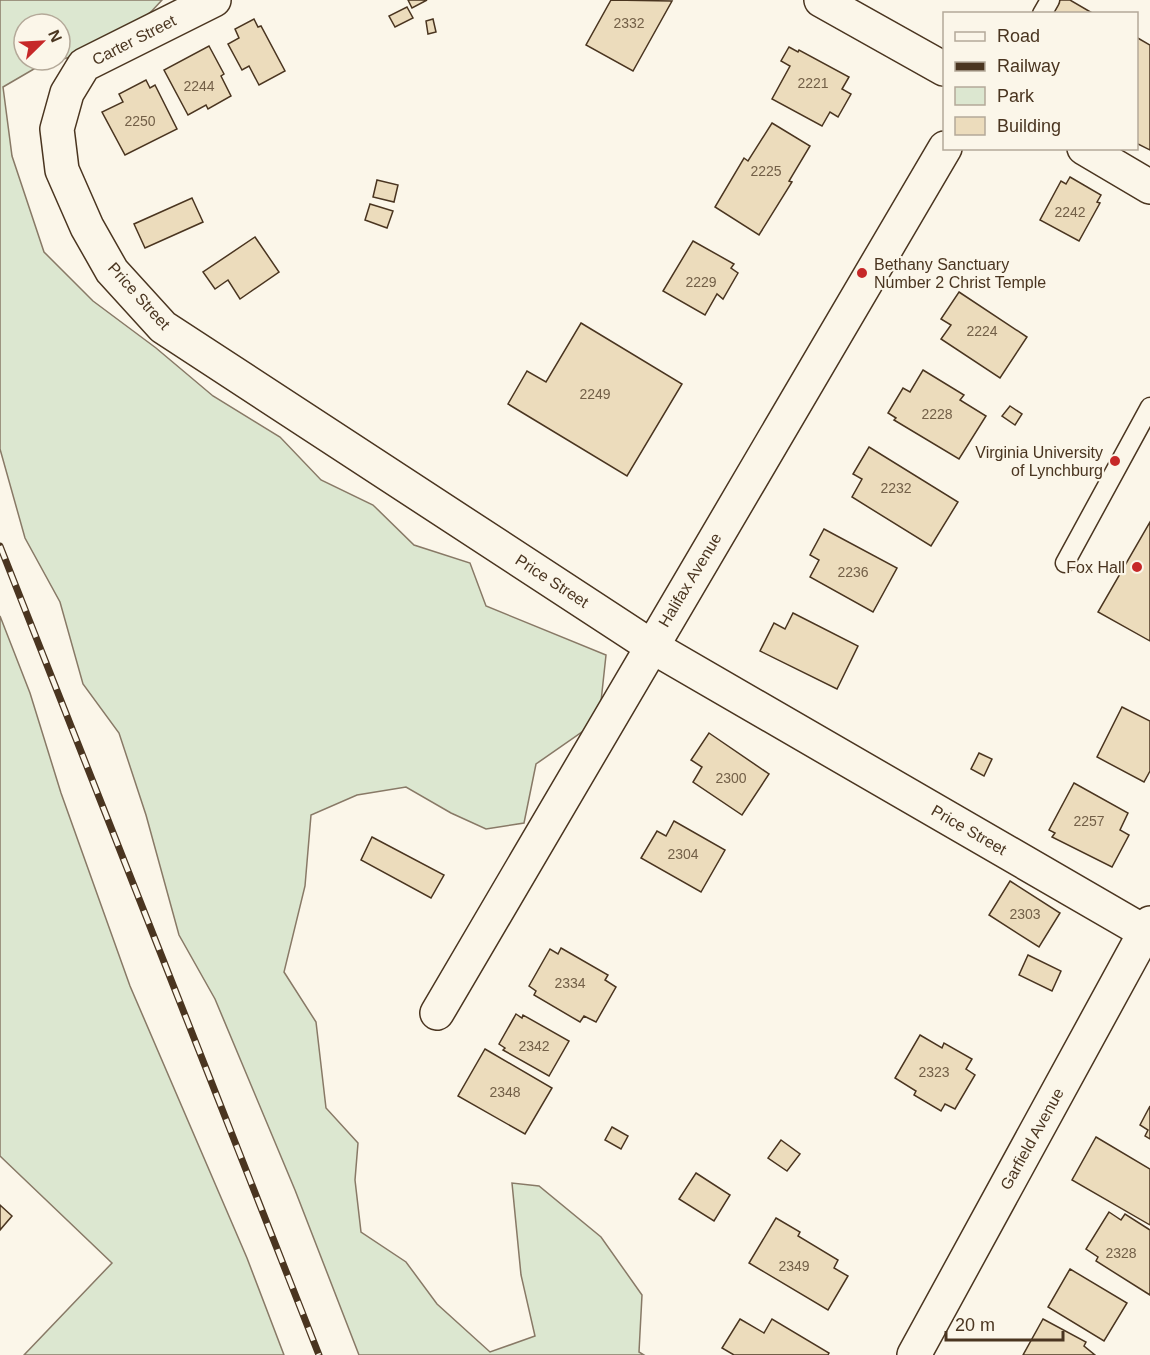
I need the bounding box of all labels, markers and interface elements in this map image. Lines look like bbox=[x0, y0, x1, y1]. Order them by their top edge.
street label: Carter Street bbox=[89, 11, 179, 68]
north arrow bbox=[12, 12, 72, 72]
legend bbox=[943, 12, 1138, 150]
house number: 2332 bbox=[613, 15, 645, 31]
text: Road bbox=[997, 26, 1040, 46]
text: N bbox=[45, 27, 65, 45]
text: Railway bbox=[997, 56, 1060, 76]
house number: 2221 bbox=[797, 75, 829, 91]
house number: 2244 bbox=[183, 78, 215, 94]
text: Park bbox=[997, 86, 1035, 106]
house number: 2250 bbox=[124, 113, 156, 129]
text: Building bbox=[997, 116, 1061, 136]
house number: 2225 bbox=[750, 163, 782, 179]
house number: 2242 bbox=[1054, 204, 1086, 220]
place label: Bethany Sanctuary Number 2 Christ Temple bbox=[874, 256, 1046, 291]
street label: Price Street bbox=[105, 259, 174, 333]
marker: Bethany Sanctuary Number 2 Christ Temple bbox=[855, 266, 869, 280]
house number: 2229 bbox=[685, 274, 717, 290]
house number: 2224 bbox=[966, 323, 998, 339]
house number: 2249 bbox=[579, 386, 611, 402]
house number: 2228 bbox=[921, 406, 953, 422]
place label: Virginia University of Lynchburg bbox=[975, 444, 1103, 479]
marker: Virginia University of Lynchburg bbox=[1108, 454, 1122, 468]
house number: 2232 bbox=[880, 480, 912, 496]
street label: Halifax Avenue bbox=[655, 530, 725, 630]
street label: Price Street bbox=[512, 551, 592, 611]
place label: Fox Hall bbox=[1066, 559, 1125, 576]
marker: Fox Hall bbox=[1130, 560, 1144, 574]
house number: 2236 bbox=[837, 564, 869, 580]
house number: 2300 bbox=[715, 770, 747, 786]
street label: Price Street bbox=[929, 802, 1010, 859]
house number: 2257 bbox=[1073, 813, 1105, 829]
house number: 2304 bbox=[667, 846, 699, 862]
house number: 2303 bbox=[1009, 906, 1041, 922]
house number: 2334 bbox=[554, 975, 586, 991]
house number: 2342 bbox=[518, 1038, 550, 1054]
house number: 2323 bbox=[918, 1064, 950, 1080]
house number: 2348 bbox=[489, 1084, 521, 1100]
street label: Garfield Avenue bbox=[997, 1085, 1067, 1193]
house number: 2328 bbox=[1105, 1245, 1137, 1261]
house number: 2349 bbox=[778, 1258, 810, 1274]
scale bar bbox=[946, 1304, 1063, 1342]
text: 20 m bbox=[955, 1315, 995, 1335]

